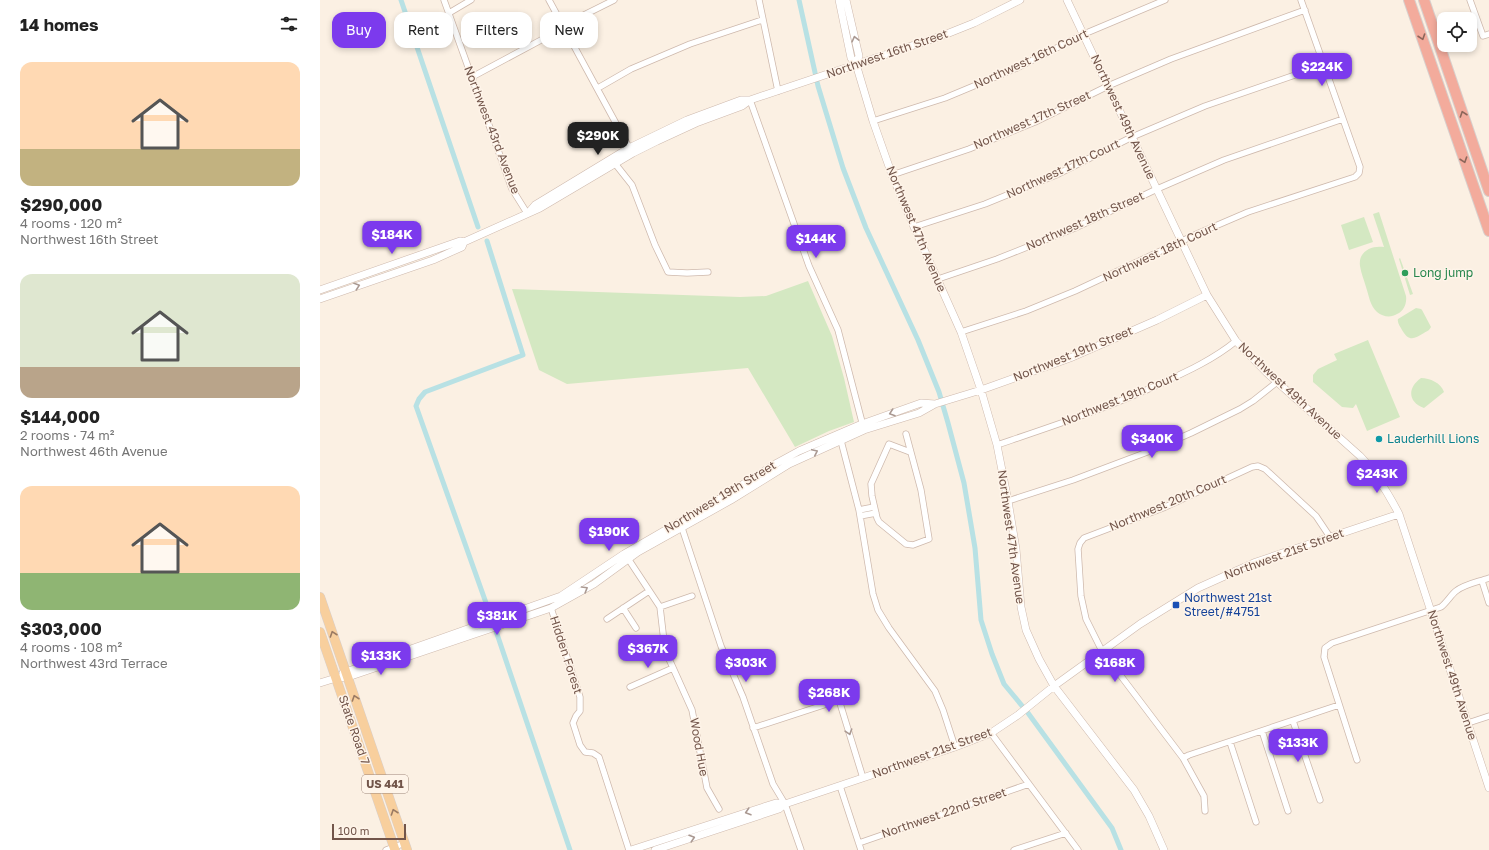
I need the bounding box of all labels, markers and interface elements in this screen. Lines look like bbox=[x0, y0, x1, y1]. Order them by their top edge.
chip: Buy bbox=[332, 12, 386, 48]
chip: Rent bbox=[394, 12, 453, 48]
chip: Filters bbox=[461, 12, 532, 48]
chip: New bbox=[540, 12, 598, 48]
map controls bbox=[1437, 12, 1477, 52]
button: locate bbox=[1437, 12, 1477, 52]
icon: filters bbox=[278, 13, 300, 35]
text: 14 homes bbox=[20, 14, 99, 35]
street label: Northwest 16th Court bbox=[971, 25, 1091, 92]
street label: Northwest 16th Street bbox=[824, 26, 950, 81]
one-way arrow bbox=[1417, 33, 1426, 40]
one-way arrow bbox=[851, 36, 859, 43]
street label: Northwest 49th Avenue bbox=[1088, 52, 1159, 182]
pin: $224K bbox=[1294, 53, 1350, 87]
text: $224K bbox=[1301, 58, 1343, 74]
street label: Northwest 43rd Avenue bbox=[461, 64, 524, 196]
street label: Northwest 17th Street bbox=[971, 87, 1093, 152]
icon: home bbox=[124, 88, 196, 160]
one-way arrow bbox=[1459, 111, 1467, 118]
pin: $290K bbox=[570, 122, 626, 156]
text: $290K bbox=[577, 127, 619, 143]
street label: Northwest 17th Court bbox=[1004, 136, 1122, 201]
one-way arrow bbox=[1460, 156, 1468, 163]
street label: Northwest 47th Avenue bbox=[883, 164, 950, 294]
street label: Northwest 18th Street bbox=[1023, 188, 1146, 253]
text: $290,000 bbox=[20, 194, 102, 215]
text: 4 rooms · 120 m² bbox=[20, 215, 122, 231]
street label: Northwest 18th Court bbox=[1100, 218, 1220, 285]
pin: $184K bbox=[364, 221, 420, 255]
pin: $144K bbox=[788, 225, 844, 259]
text: $184K bbox=[371, 226, 413, 242]
text: $144K bbox=[795, 230, 837, 246]
text: Northwest 16th Street bbox=[20, 231, 158, 247]
place label: Long jump bbox=[1413, 265, 1473, 280]
marker: Long jump bbox=[1400, 268, 1410, 278]
one-way arrow bbox=[353, 282, 360, 291]
icon: home bbox=[124, 300, 196, 372]
street label: Northwest 19th Street bbox=[1011, 323, 1135, 384]
street label: Northwest 49th Avenue bbox=[1235, 339, 1345, 443]
street label: Northwest 19th Court bbox=[1059, 368, 1181, 429]
text: $144,000 bbox=[20, 406, 100, 427]
one-way arrow bbox=[888, 409, 895, 417]
pin: $340K bbox=[1124, 425, 1180, 459]
text: 2 rooms · 74 m² bbox=[20, 427, 114, 443]
text: $340K bbox=[1131, 430, 1173, 446]
place label: Lauderhill Lions bbox=[1387, 431, 1479, 446]
marker: Lauderhill Lions bbox=[1374, 434, 1384, 444]
text: Northwest 46th Avenue bbox=[20, 443, 168, 459]
one-way arrow bbox=[810, 449, 818, 457]
street label: Northwest 19th Street bbox=[661, 457, 779, 536]
pin: $243K bbox=[1349, 460, 1405, 494]
text: $243K bbox=[1356, 465, 1398, 481]
street label: Northwest 47th Avenue bbox=[995, 469, 1028, 605]
street label: Northwest 20th Court bbox=[1107, 471, 1229, 534]
icon: home bbox=[124, 512, 196, 584]
pin: $190K bbox=[581, 518, 637, 552]
text: $190K bbox=[588, 523, 630, 539]
street label: Northwest 21st Street bbox=[1222, 525, 1346, 582]
one-way arrow bbox=[581, 586, 588, 594]
place label: Northwest 21st Street/#4751 bbox=[1184, 590, 1272, 619]
marker: Northwest 21st Street/#4751 bbox=[1171, 600, 1181, 610]
pin: $381K bbox=[469, 602, 525, 636]
text: $381K bbox=[476, 607, 518, 623]
street label: Northwest 49th Avenue bbox=[1424, 608, 1481, 742]
street label: Hidden Forest bbox=[547, 614, 586, 696]
text: $303,000 bbox=[20, 618, 102, 639]
one-way arrow bbox=[329, 631, 338, 638]
pin: $367K bbox=[620, 635, 676, 669]
text: 4 rooms · 108 m² bbox=[20, 639, 122, 655]
text: $367K bbox=[627, 640, 669, 656]
pin: $133K bbox=[353, 642, 409, 676]
text: $133K bbox=[361, 647, 401, 663]
pin: $303K bbox=[718, 649, 774, 683]
pin: $168K bbox=[1087, 649, 1143, 683]
text: $303K bbox=[725, 654, 767, 670]
text: $168K bbox=[1094, 654, 1136, 670]
text: Northwest 43rd Terrace bbox=[20, 655, 168, 671]
pin: $268K bbox=[801, 679, 857, 713]
text: $268K bbox=[808, 684, 850, 700]
street label: State Road 7 bbox=[336, 693, 373, 767]
one-way arrow bbox=[352, 695, 360, 702]
street label: Wood Hue bbox=[687, 716, 712, 777]
street label: Northwest 21st Street bbox=[870, 724, 994, 781]
one-way arrow bbox=[844, 728, 853, 735]
pin: $133K bbox=[1270, 729, 1326, 763]
text: $133K bbox=[1278, 734, 1318, 750]
road number: US 441 bbox=[362, 775, 408, 793]
street label: Northwest 22nd Street bbox=[879, 784, 1008, 841]
one-way arrow bbox=[745, 807, 752, 816]
one-way arrow bbox=[391, 809, 399, 816]
scale bar bbox=[332, 822, 406, 841]
text: 100 m bbox=[338, 824, 369, 837]
one-way arrow bbox=[688, 834, 695, 843]

